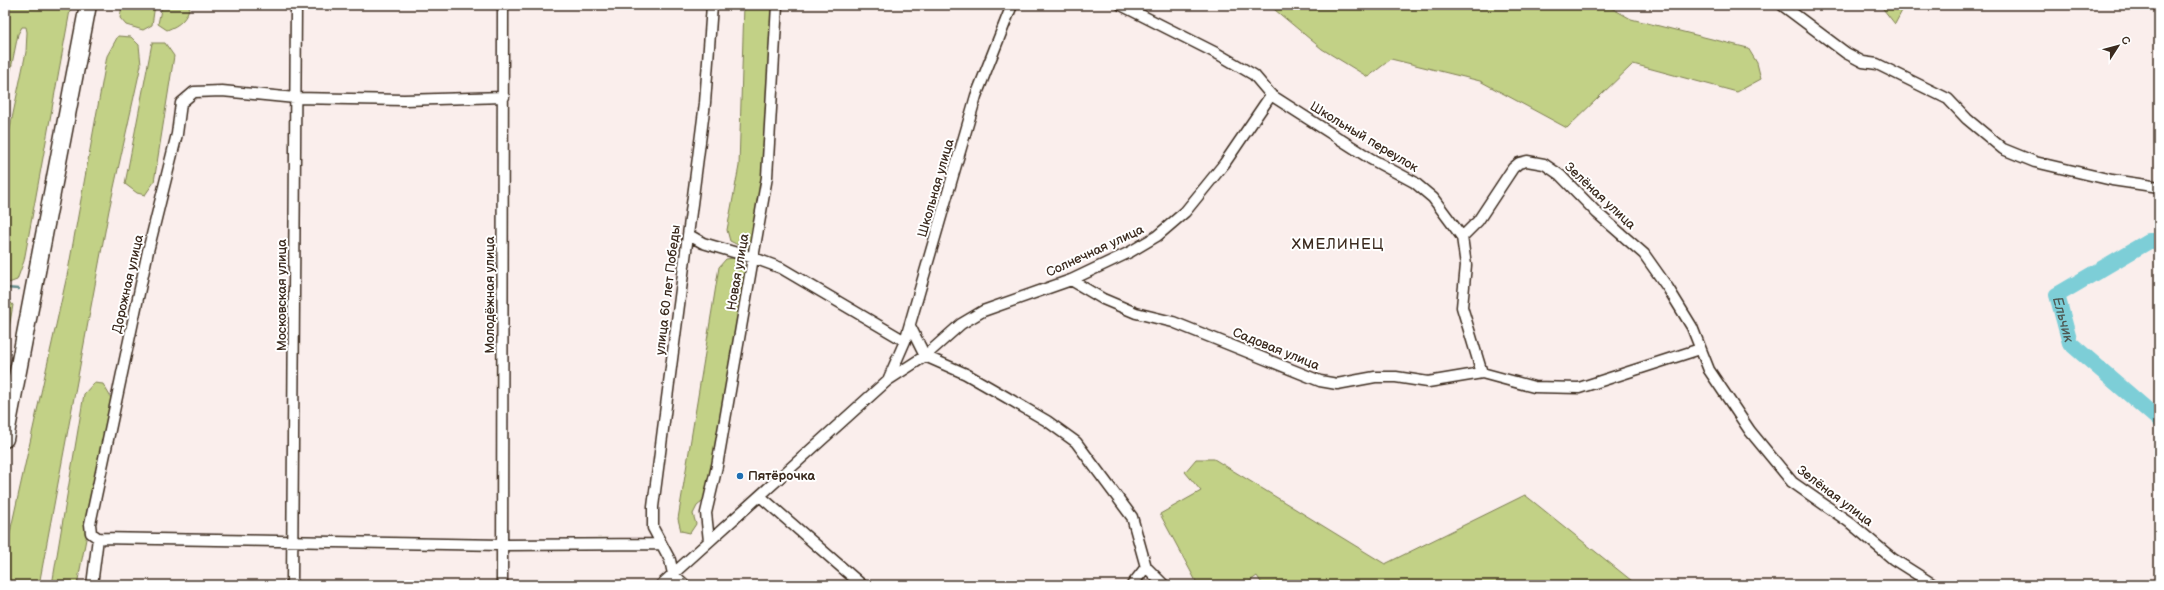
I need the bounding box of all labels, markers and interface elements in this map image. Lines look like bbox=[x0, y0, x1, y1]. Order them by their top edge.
north arrow bbox=[2098, 26, 2138, 66]
text: С bbox=[2118, 33, 2133, 48]
street label: Школьный переулок bbox=[1307, 98, 1421, 176]
street label: Школьная улица bbox=[914, 137, 958, 239]
street label: Зелёная улица bbox=[1561, 159, 1639, 233]
street label: Солнечная улица bbox=[1044, 221, 1147, 281]
street label: улица 60 лет Победы bbox=[652, 224, 684, 356]
street label: Новая улица bbox=[723, 232, 753, 312]
street label: Дорожная улица bbox=[109, 233, 147, 335]
district label: ХМЕЛИНЕЦ bbox=[1292, 235, 1384, 254]
street label: Молодёжная улица bbox=[482, 236, 498, 354]
street label: Московская улица bbox=[274, 239, 290, 351]
water label: Ельчик bbox=[2049, 295, 2078, 345]
street label: Садовая улица bbox=[1230, 324, 1322, 374]
street label: Зелёная улица bbox=[1794, 462, 1876, 530]
place label: Пятёрочка bbox=[748, 468, 815, 484]
marker: Пятёрочка bbox=[735, 471, 745, 481]

